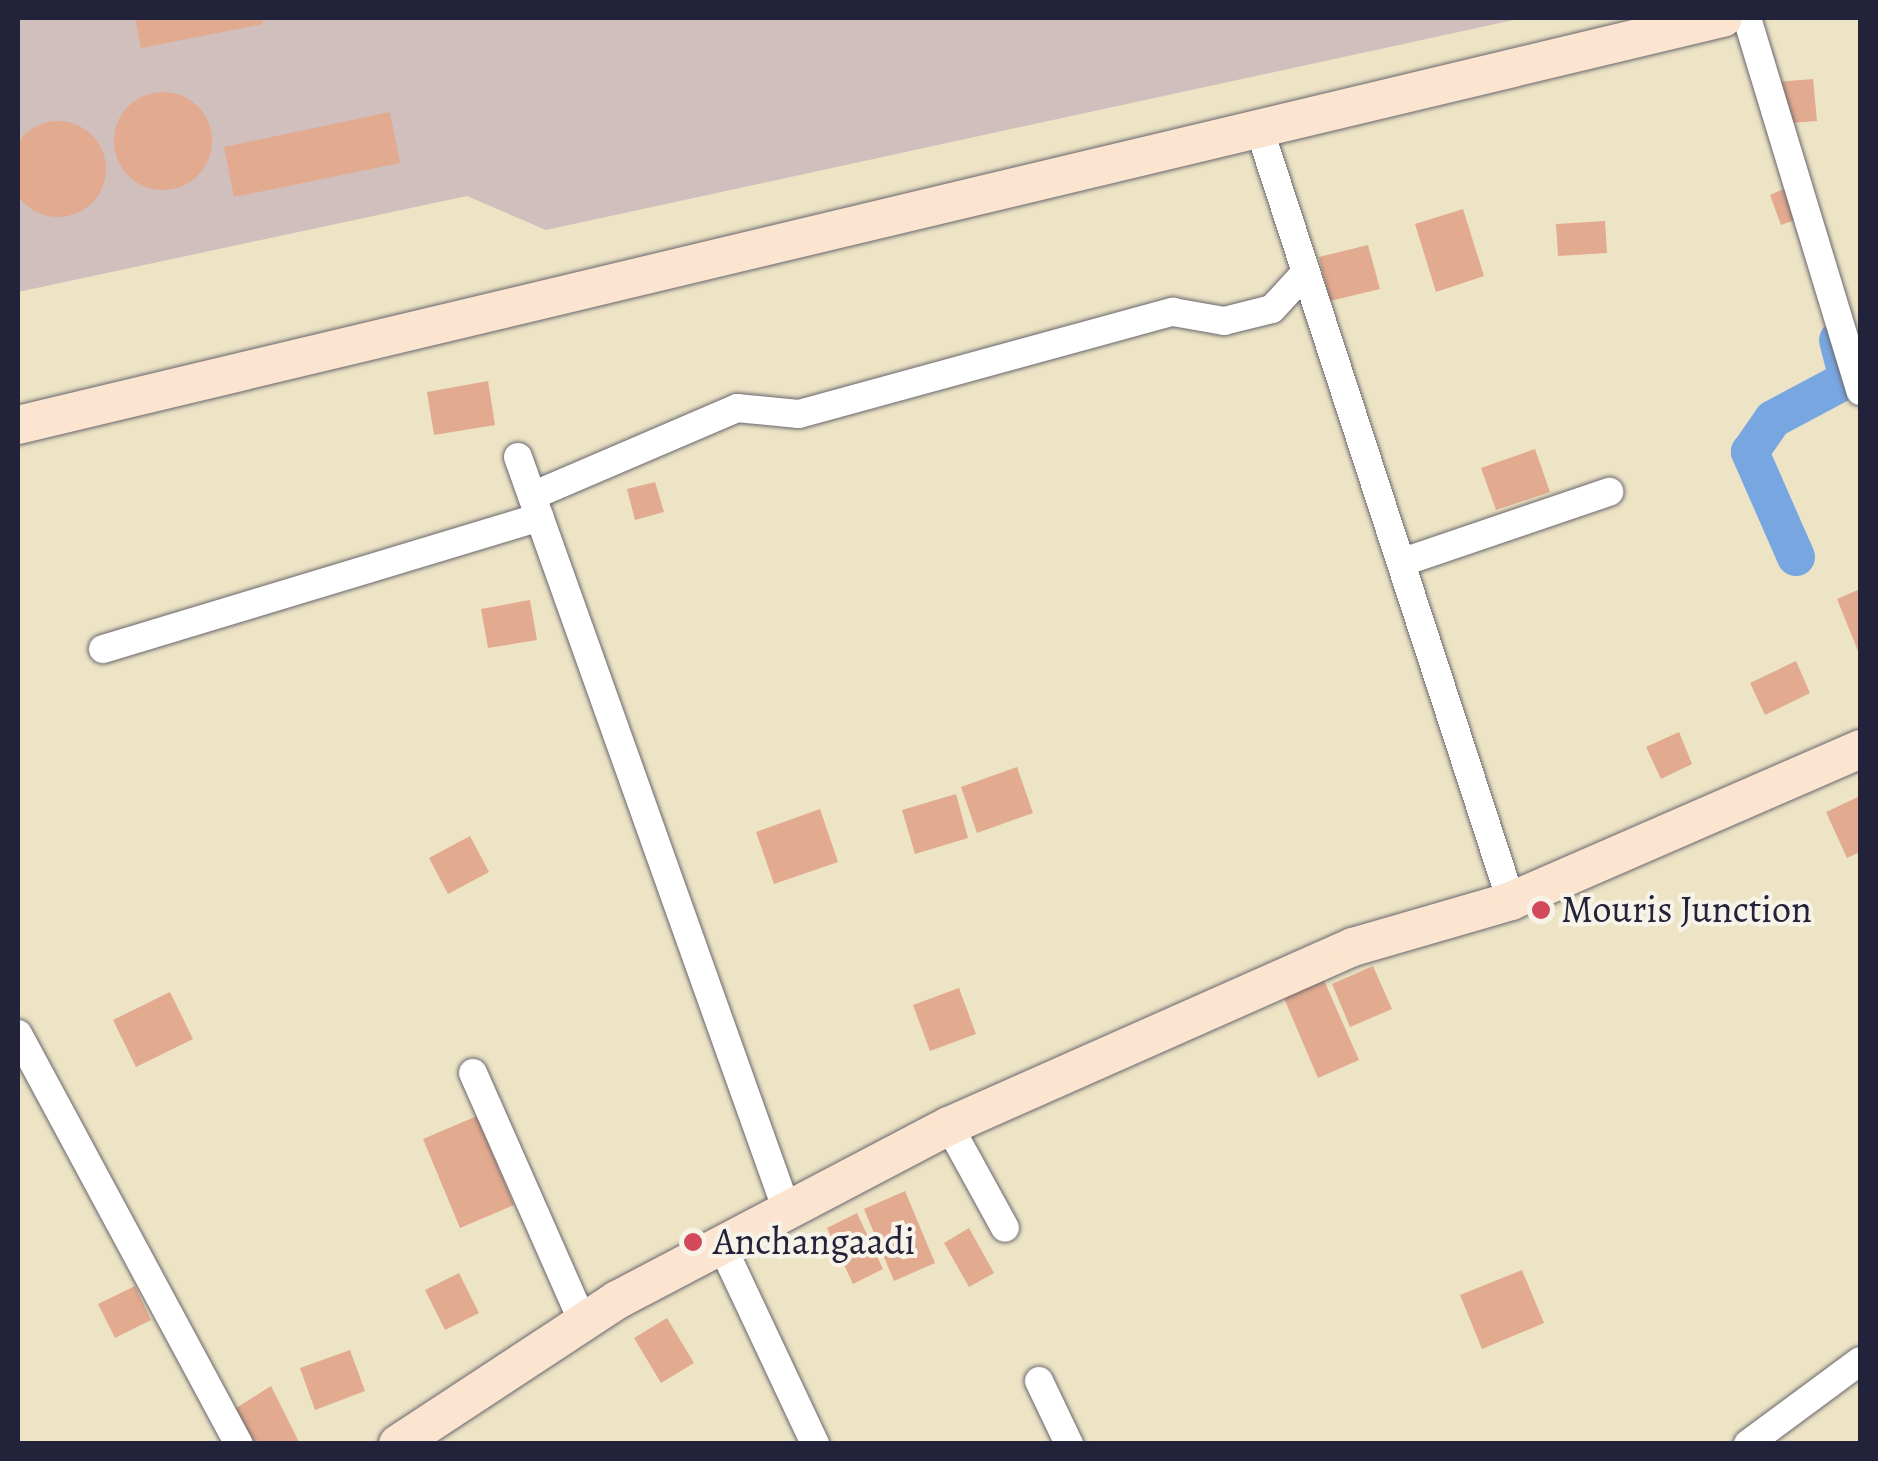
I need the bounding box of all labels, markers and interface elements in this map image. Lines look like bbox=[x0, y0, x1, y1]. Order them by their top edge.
place label: Mouris Junction bbox=[1561, 887, 1812, 933]
marker: Mouris Junction bbox=[1530, 899, 1552, 921]
place label: Anchangaadi bbox=[713, 1219, 915, 1265]
marker: Anchangaadi bbox=[682, 1231, 704, 1253]

